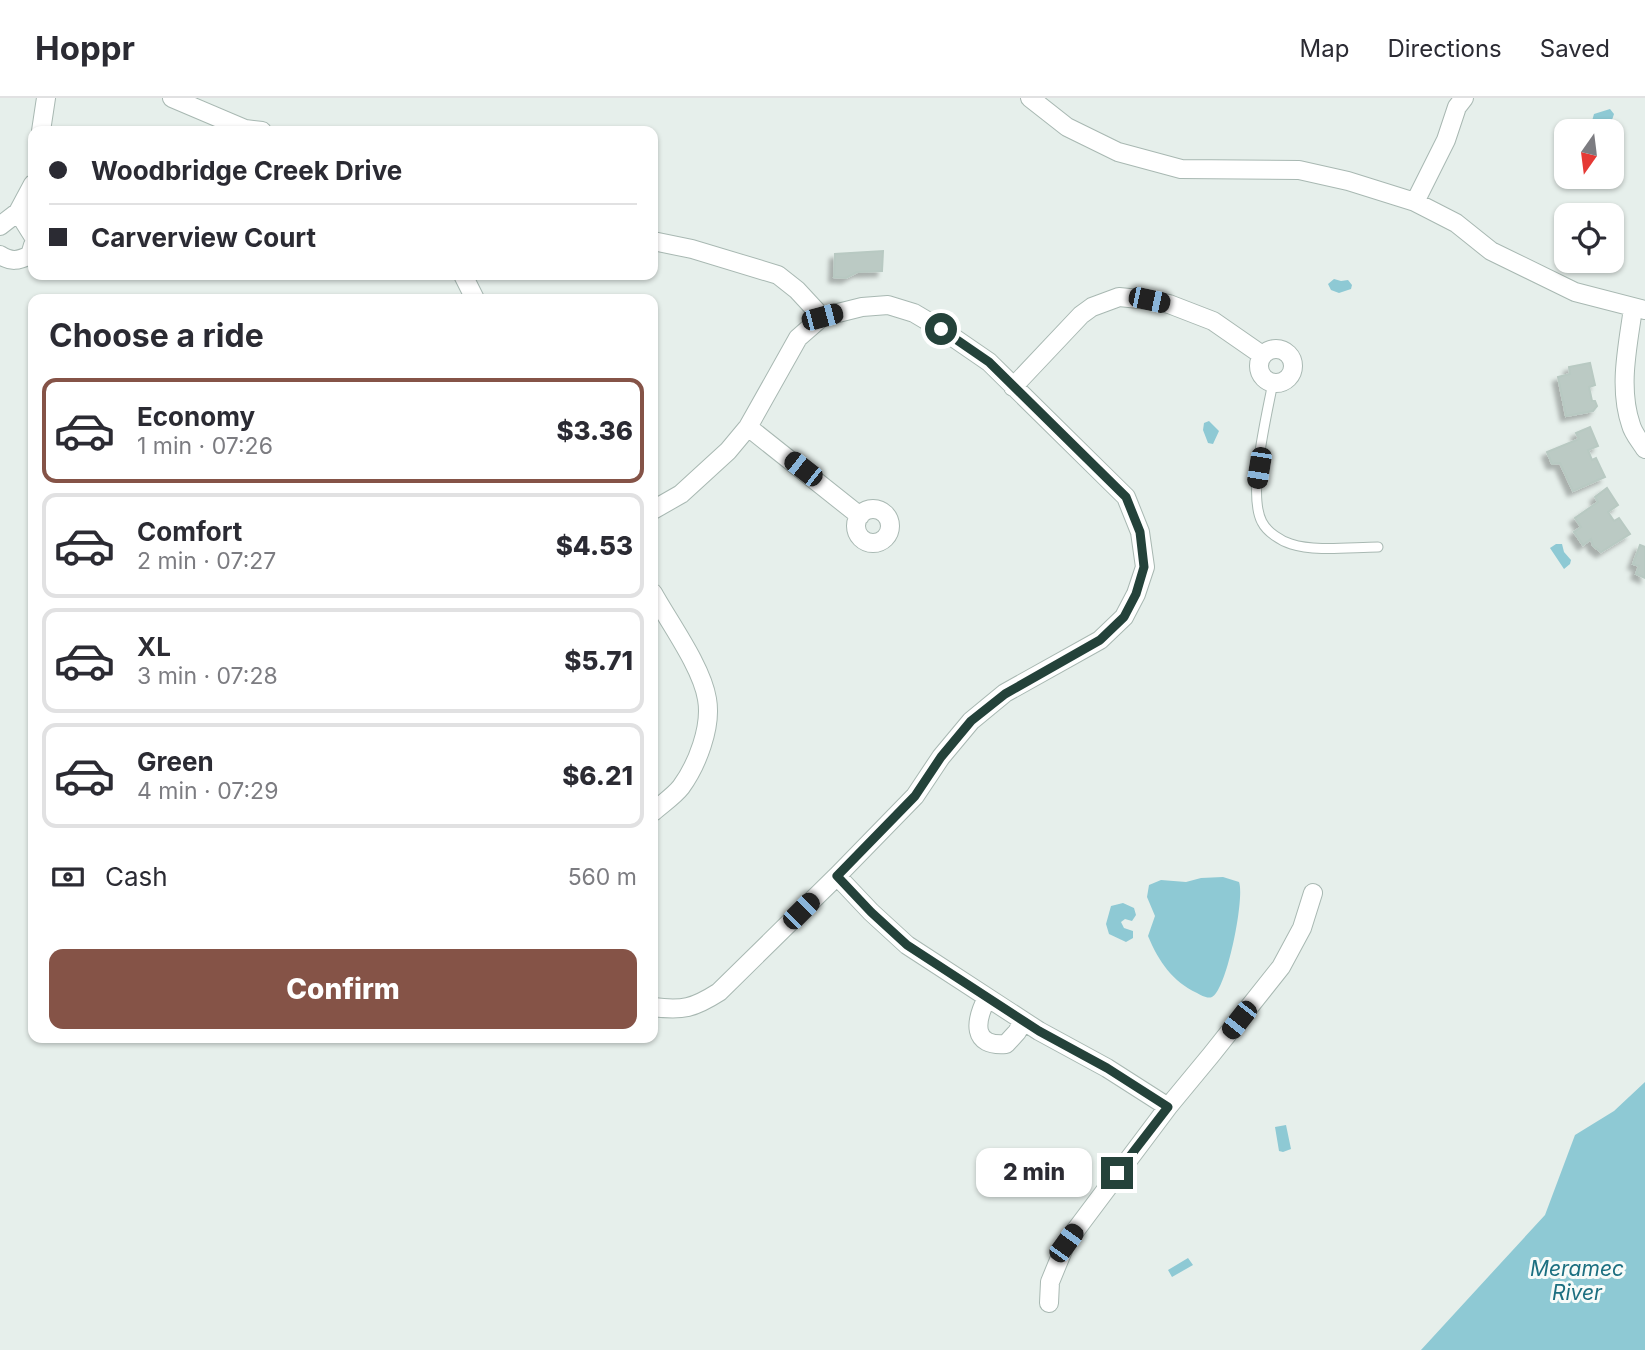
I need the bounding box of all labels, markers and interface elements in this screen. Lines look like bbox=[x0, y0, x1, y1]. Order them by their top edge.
text: Hoppr bbox=[35, 28, 135, 68]
text: Map bbox=[1300, 34, 1349, 63]
text: Directions bbox=[1387, 34, 1502, 63]
text: Saved bbox=[1540, 34, 1610, 63]
north arrow bbox=[1554, 119, 1624, 189]
map controls bbox=[1554, 119, 1624, 273]
text: Woodbridge Creek Drive bbox=[91, 155, 402, 186]
button: locate bbox=[1554, 203, 1624, 273]
text: Carverview Court bbox=[91, 222, 316, 253]
car bbox=[1127, 285, 1172, 315]
car bbox=[799, 301, 846, 333]
route start bbox=[925, 313, 957, 345]
text: Choose a ride bbox=[49, 316, 264, 355]
icon: car bbox=[53, 399, 116, 462]
text: Economy bbox=[137, 401, 255, 432]
text: $3.36 bbox=[556, 415, 633, 446]
text: 1 min · 07:26 bbox=[137, 432, 273, 460]
car bbox=[1246, 446, 1273, 490]
car bbox=[780, 448, 827, 490]
icon: car bbox=[53, 514, 116, 577]
text: Comfort bbox=[137, 516, 242, 547]
text: $4.53 bbox=[556, 530, 633, 561]
text: 2 min · 07:27 bbox=[137, 547, 276, 575]
icon: car bbox=[53, 629, 116, 692]
text: XL bbox=[137, 631, 171, 662]
text: $5.71 bbox=[564, 645, 633, 676]
text: 3 min · 07:28 bbox=[137, 662, 278, 690]
icon: car bbox=[53, 744, 116, 807]
text: Green bbox=[137, 746, 214, 777]
text: $6.21 bbox=[562, 760, 633, 791]
text: 4 min · 07:29 bbox=[137, 777, 278, 805]
icon: cash bbox=[49, 858, 87, 896]
text: Cash bbox=[105, 861, 168, 892]
text: 560 m bbox=[568, 863, 637, 891]
car bbox=[779, 889, 824, 933]
button: Confirm bbox=[49, 949, 637, 1029]
car bbox=[1218, 997, 1261, 1043]
callout: 2 min bbox=[977, 1148, 1092, 1198]
route end bbox=[1101, 1157, 1133, 1189]
text: 2 min bbox=[1003, 1158, 1065, 1186]
car bbox=[1046, 1220, 1087, 1266]
water label: Meramec River bbox=[1530, 1256, 1624, 1305]

